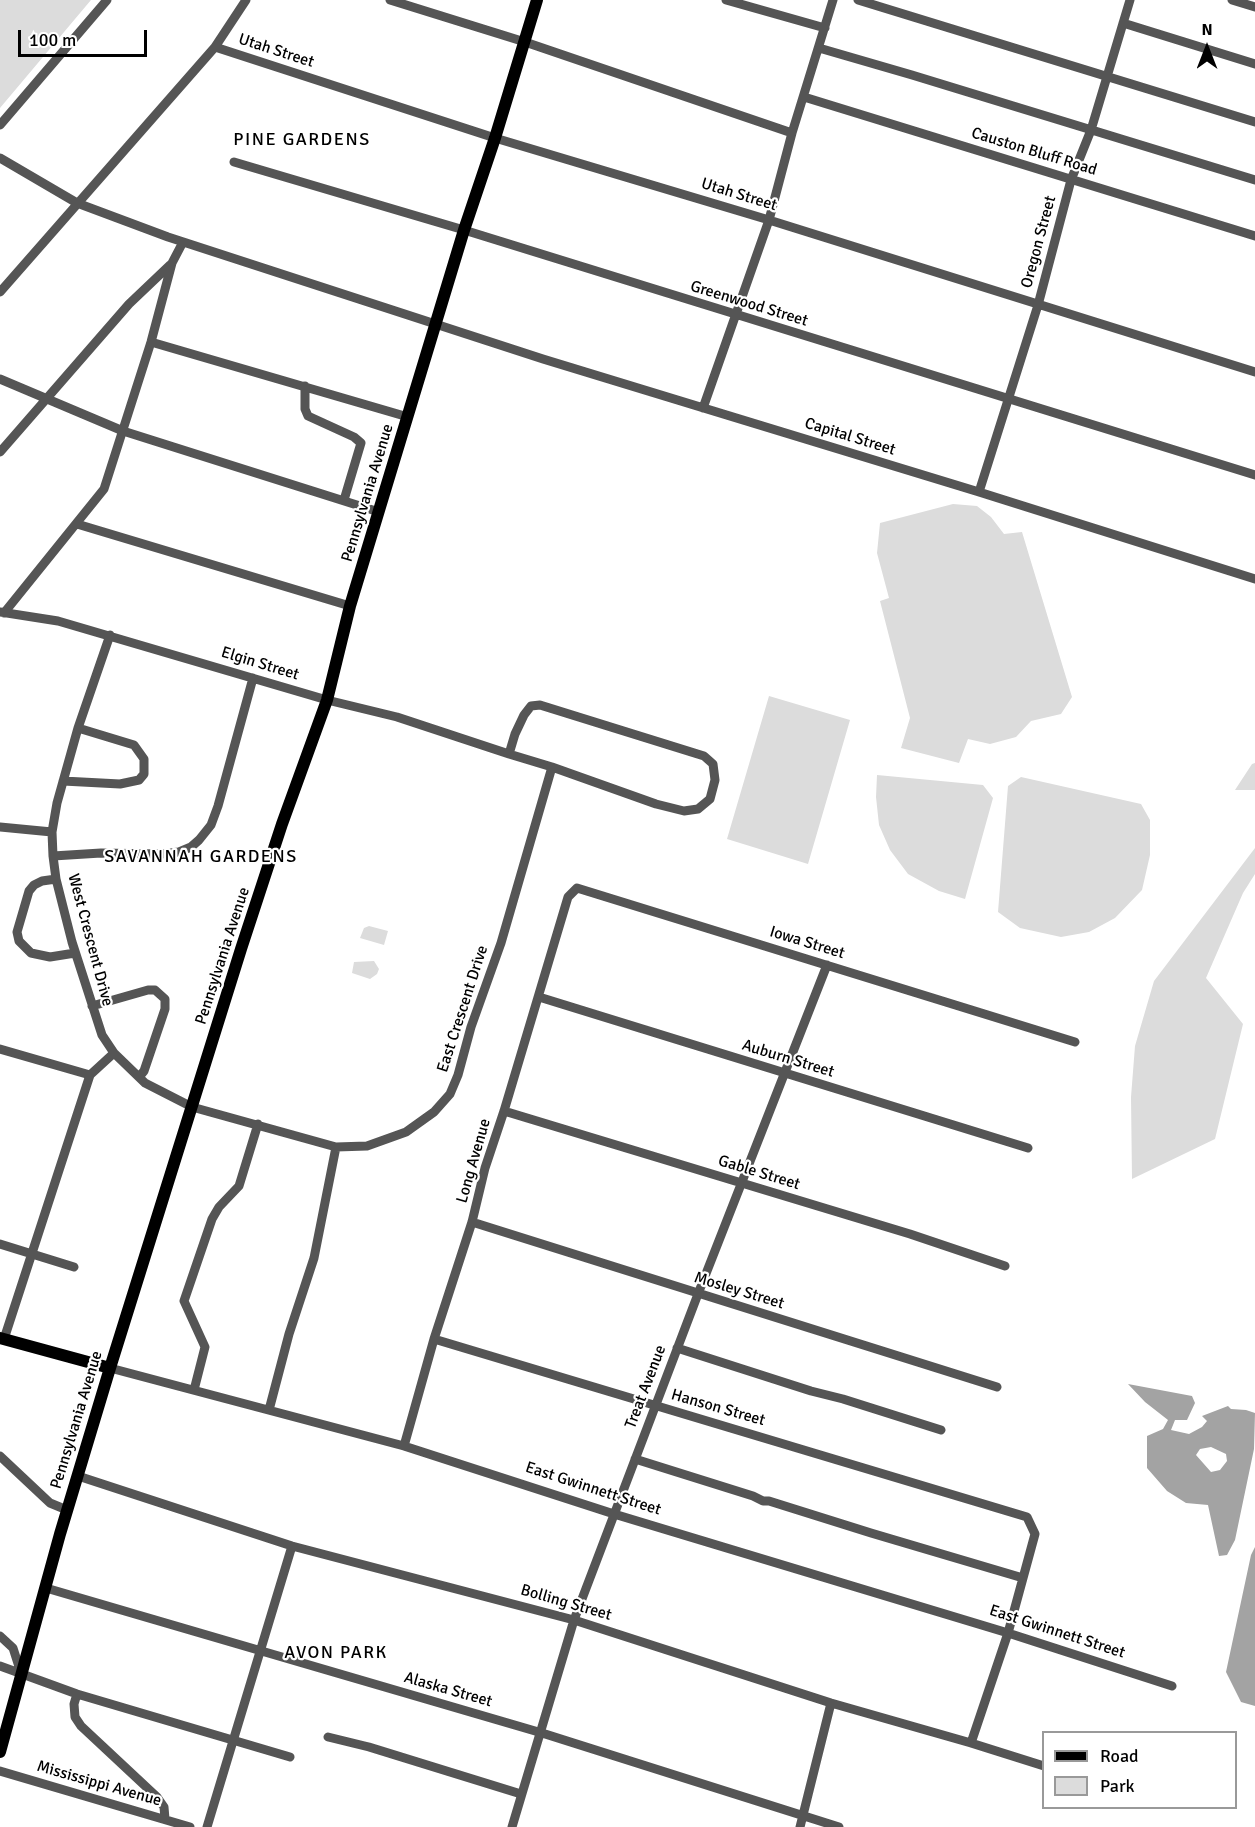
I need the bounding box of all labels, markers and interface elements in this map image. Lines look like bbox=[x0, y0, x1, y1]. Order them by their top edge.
scale bar bbox=[21, 18, 150, 56]
north arrow bbox=[1177, 18, 1237, 78]
text: N bbox=[1201, 20, 1213, 40]
text: 100 m bbox=[29, 29, 76, 51]
street label: Utah Street bbox=[236, 30, 316, 72]
street label: Causton Bluff Road bbox=[969, 124, 1099, 180]
district label: PINE GARDENS bbox=[233, 129, 371, 151]
street label: Utah Street bbox=[699, 174, 779, 216]
street label: Oregon Street bbox=[1017, 194, 1061, 290]
street label: Greenwood Street bbox=[688, 277, 810, 331]
street label: Capital Street bbox=[802, 414, 898, 460]
street label: Pennsylvania Avenue bbox=[338, 422, 398, 564]
street label: Elgin Street bbox=[219, 643, 301, 685]
district label: SAVANNAH GARDENS bbox=[104, 846, 298, 868]
street label: West Crescent Drive bbox=[63, 872, 117, 1008]
street label: Pennsylvania Avenue bbox=[192, 885, 254, 1027]
street label: Iowa Street bbox=[767, 922, 847, 964]
street label: East Crescent Drive bbox=[433, 943, 493, 1075]
street label: Auburn Street bbox=[740, 1036, 836, 1082]
street label: Long Avenue bbox=[453, 1117, 495, 1205]
street label: Gable Street bbox=[716, 1151, 802, 1195]
street label: Mosley Street bbox=[692, 1268, 786, 1314]
street label: Treat Avenue bbox=[621, 1343, 671, 1431]
street label: Pennsylvania Avenue bbox=[47, 1349, 107, 1491]
street label: Hanson Street bbox=[669, 1385, 767, 1431]
street label: East Gwinnett Street bbox=[523, 1458, 663, 1520]
street label: Bolling Street bbox=[518, 1581, 614, 1625]
street label: East Gwinnett Street bbox=[987, 1601, 1127, 1663]
district label: AVON PARK bbox=[284, 1642, 388, 1664]
street label: Alaska Street bbox=[402, 1668, 494, 1712]
legend bbox=[1042, 1731, 1237, 1809]
text: Road bbox=[1100, 1745, 1139, 1767]
street label: Mississippi Avenue bbox=[34, 1757, 164, 1811]
text: Park bbox=[1100, 1775, 1135, 1797]

